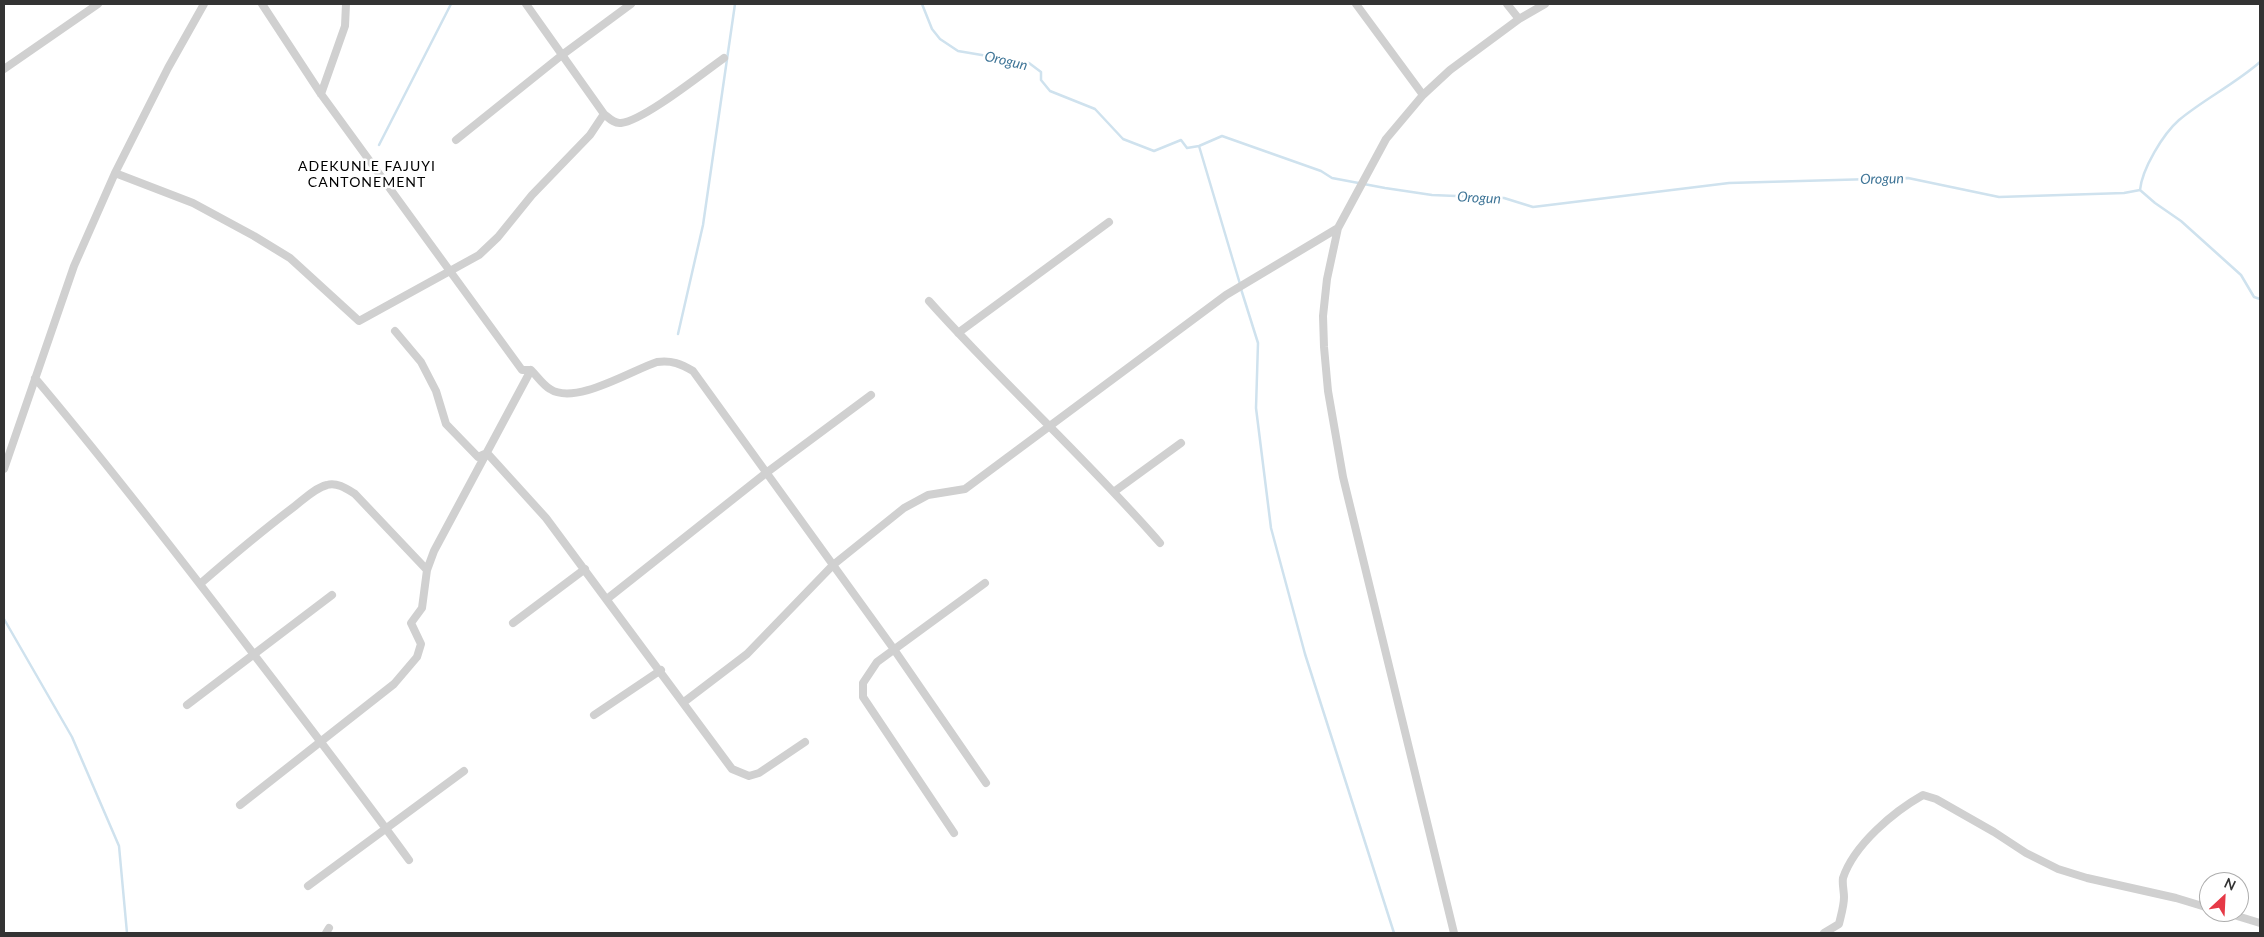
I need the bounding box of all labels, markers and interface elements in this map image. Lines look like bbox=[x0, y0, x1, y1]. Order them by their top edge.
water label: Orogun bbox=[983, 48, 1029, 74]
district label: ADEKUNLE FAJUYI CANTONEMENT bbox=[296, 158, 438, 190]
water label: Orogun bbox=[1860, 170, 1904, 188]
water label: Orogun bbox=[1457, 188, 1501, 208]
north arrow bbox=[2199, 872, 2249, 922]
text: N bbox=[2222, 874, 2239, 894]

